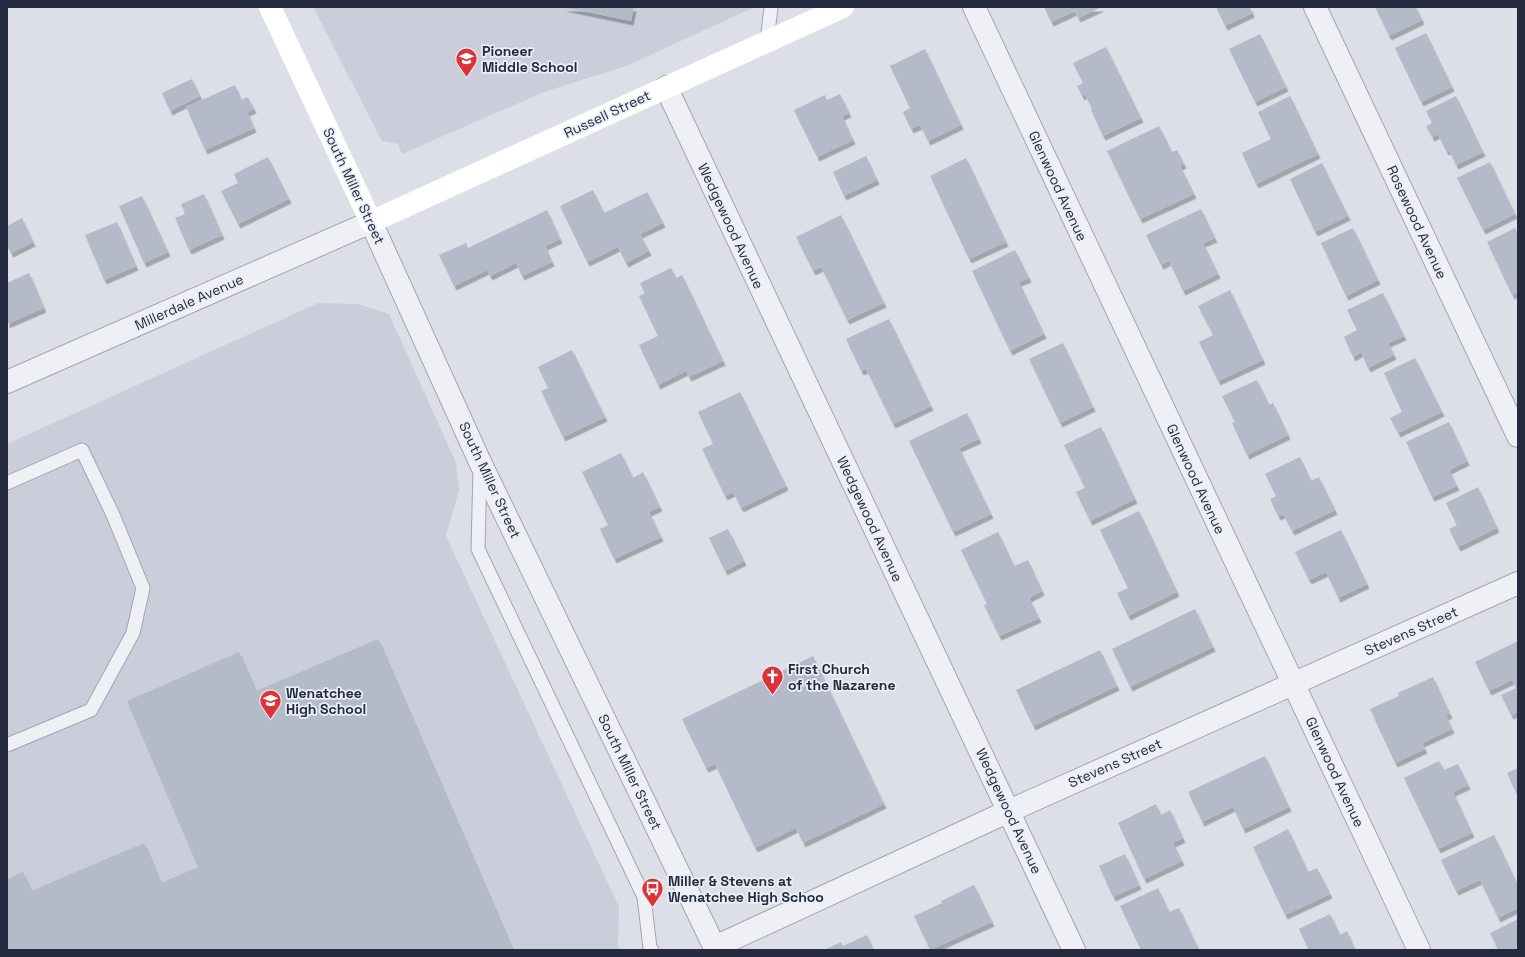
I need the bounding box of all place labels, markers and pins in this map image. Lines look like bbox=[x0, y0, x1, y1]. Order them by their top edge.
place label: Pioneer Middle School bbox=[482, 42, 577, 76]
school or university icon: Pioneer Middle School bbox=[454, 46, 480, 79]
place label: First Church of the Nazarene bbox=[788, 660, 896, 694]
church icon: First Church of the Nazarene bbox=[760, 664, 786, 697]
place label: Wenatchee High School bbox=[286, 684, 366, 718]
school or university icon: Wenatchee High School bbox=[257, 688, 283, 721]
place label: Miller & Stevens at Wenatchee High Schoo bbox=[668, 872, 824, 906]
bus stop icon: Miller & Stevens at Wenatchee High Schoo bbox=[640, 876, 666, 909]

